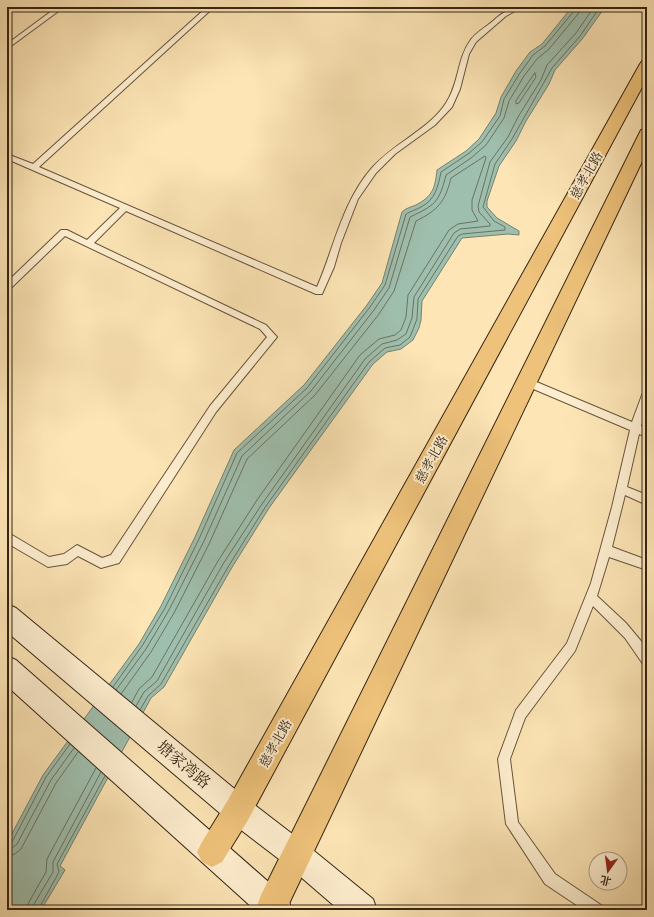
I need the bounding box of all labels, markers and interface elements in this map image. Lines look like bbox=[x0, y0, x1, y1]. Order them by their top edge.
street label: 慈孝北路 bbox=[567, 149, 606, 202]
street label: 慈孝北路 bbox=[412, 433, 451, 486]
street label: 慈孝北路 bbox=[256, 717, 295, 770]
street label: 塘家湾路 bbox=[153, 737, 214, 792]
north arrow bbox=[588, 851, 628, 891]
text: 北 bbox=[599, 873, 613, 888]

